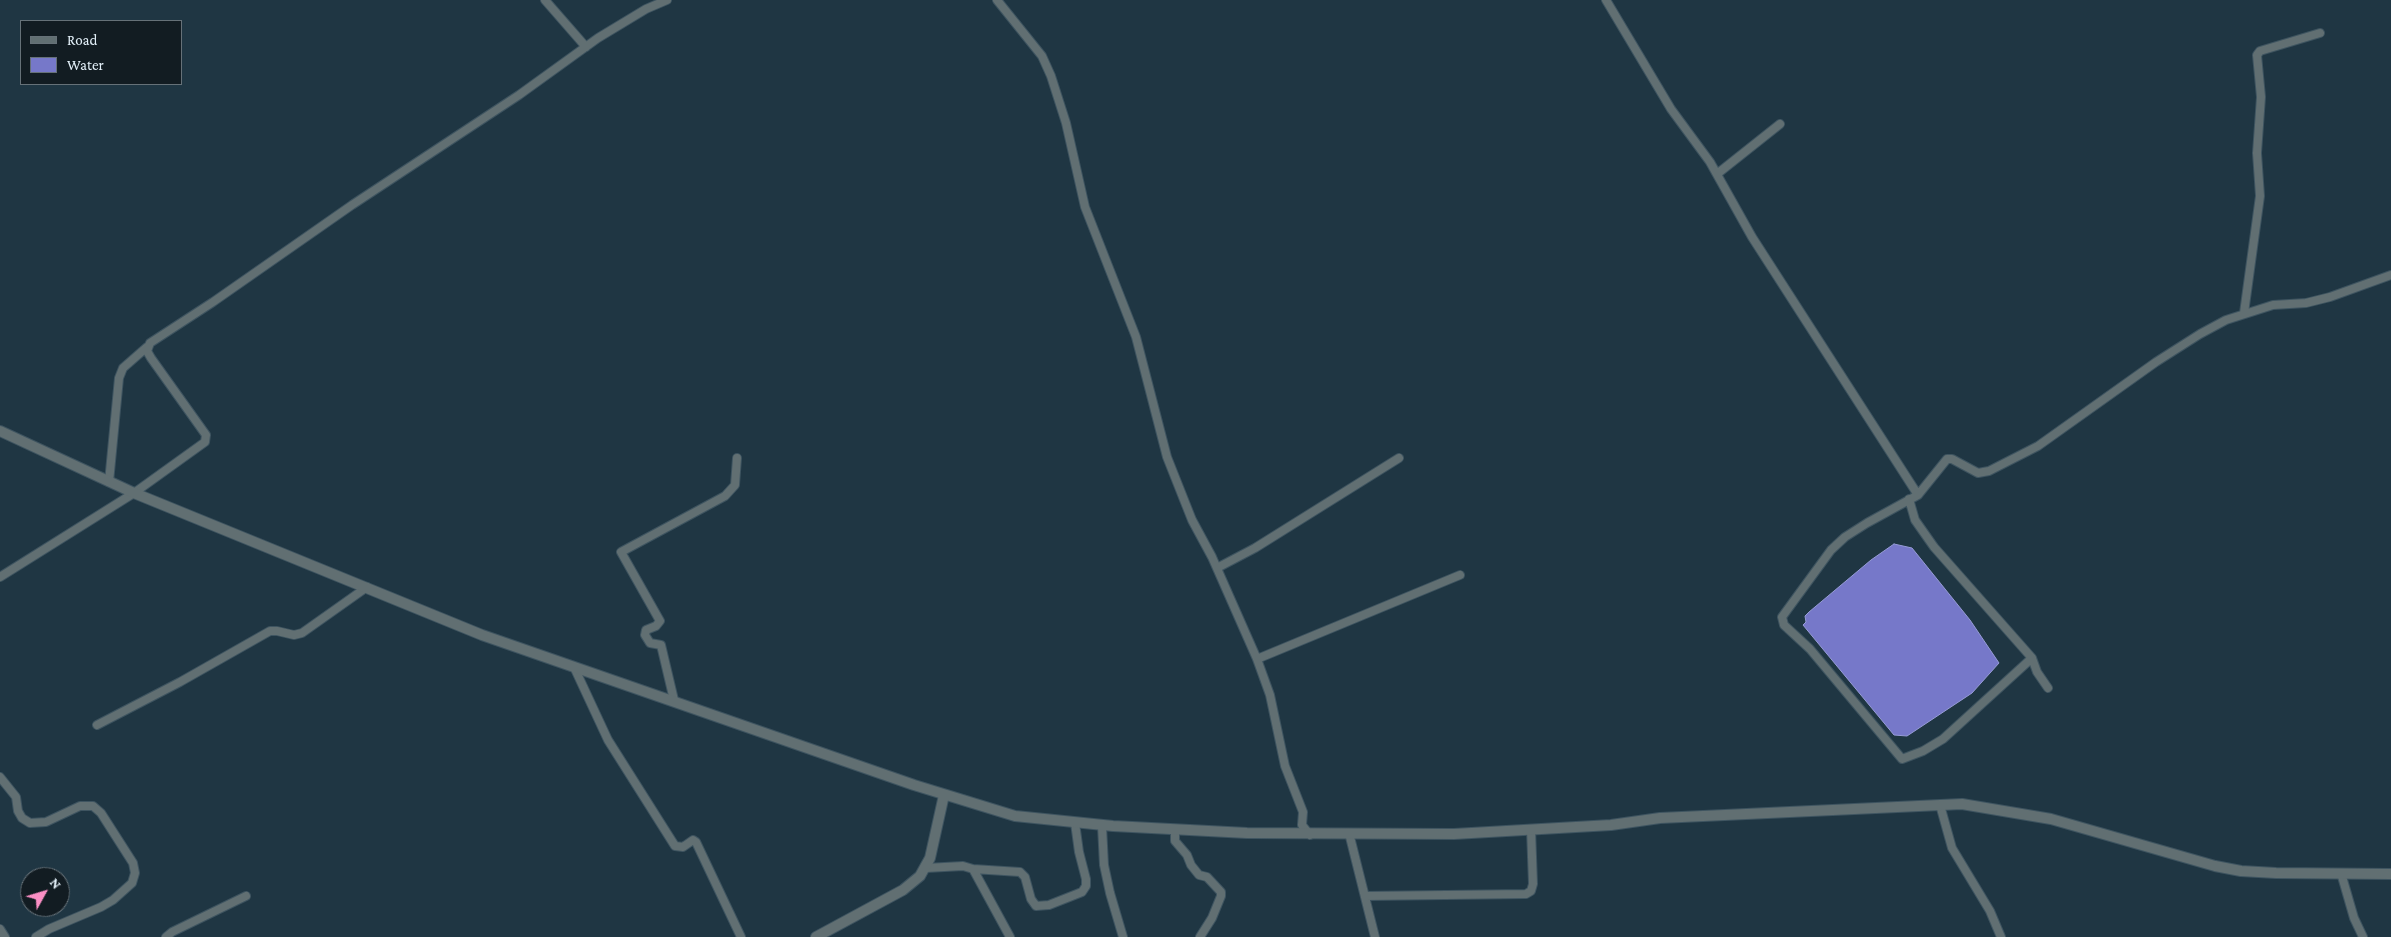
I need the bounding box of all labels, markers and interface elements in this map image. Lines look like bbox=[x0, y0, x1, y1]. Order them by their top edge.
legend bbox=[20, 20, 182, 85]
text: Road bbox=[67, 32, 97, 48]
text: Water bbox=[67, 57, 104, 73]
north arrow bbox=[20, 867, 70, 917]
text: N bbox=[47, 874, 65, 892]

